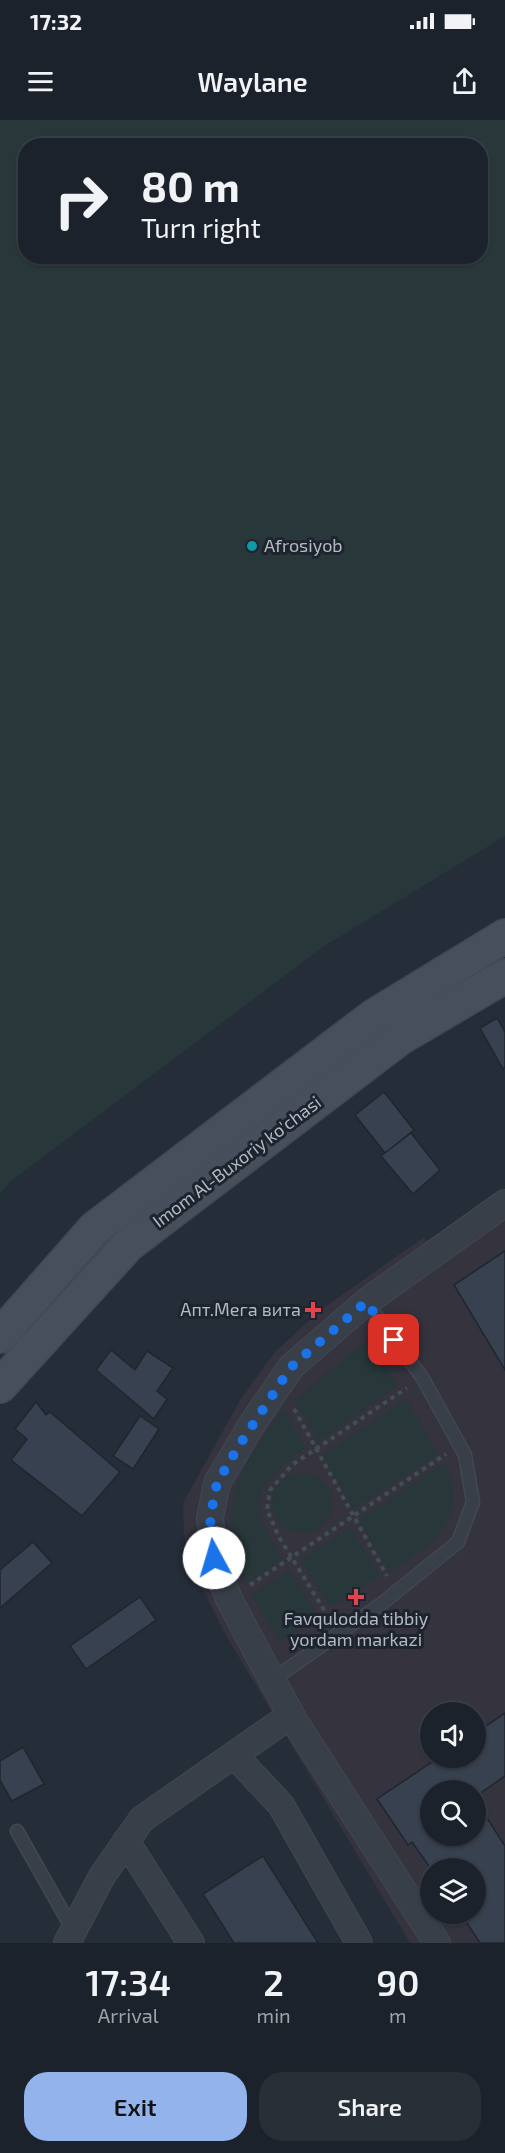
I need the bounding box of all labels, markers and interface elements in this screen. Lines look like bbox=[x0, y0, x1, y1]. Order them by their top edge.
text: 17:32 bbox=[30, 8, 82, 34]
icon: menu bbox=[24, 65, 57, 98]
text: Waylane bbox=[197, 65, 308, 97]
icon: share bbox=[448, 65, 481, 98]
text: 80 m bbox=[141, 160, 240, 210]
icon: right bbox=[42, 162, 120, 240]
text: Turn right bbox=[141, 211, 261, 243]
place label: Afrosiyob bbox=[264, 534, 343, 556]
marker: Afrosiyob bbox=[245, 539, 259, 553]
street label: Imom Al-Buxoriy ko'chasi bbox=[148, 1091, 325, 1232]
place label: Апт.Мега вита bbox=[180, 1298, 301, 1320]
marker: Апт.Мега вита bbox=[306, 1303, 320, 1317]
pin bbox=[368, 1314, 419, 1365]
icon: arrive bbox=[377, 1323, 410, 1356]
position arrow bbox=[182, 1526, 246, 1590]
marker: Favqulodda tibbiy yordam markazi bbox=[347, 1588, 365, 1606]
place label: Favqulodda tibbiy yordam markazi bbox=[284, 1607, 429, 1650]
map controls bbox=[420, 1702, 486, 1924]
button: sound bbox=[420, 1702, 486, 1768]
button: search bbox=[420, 1780, 486, 1846]
button: layers bbox=[420, 1858, 486, 1924]
text: 17:34 bbox=[86, 1960, 171, 2003]
text: 2 bbox=[263, 1960, 284, 2003]
text: 90 bbox=[376, 1960, 419, 2003]
text: Arrival bbox=[98, 2003, 159, 2027]
text: min bbox=[257, 2003, 291, 2027]
text: m bbox=[389, 2003, 407, 2027]
button: Exit bbox=[24, 2072, 247, 2141]
button: Share bbox=[259, 2072, 481, 2141]

